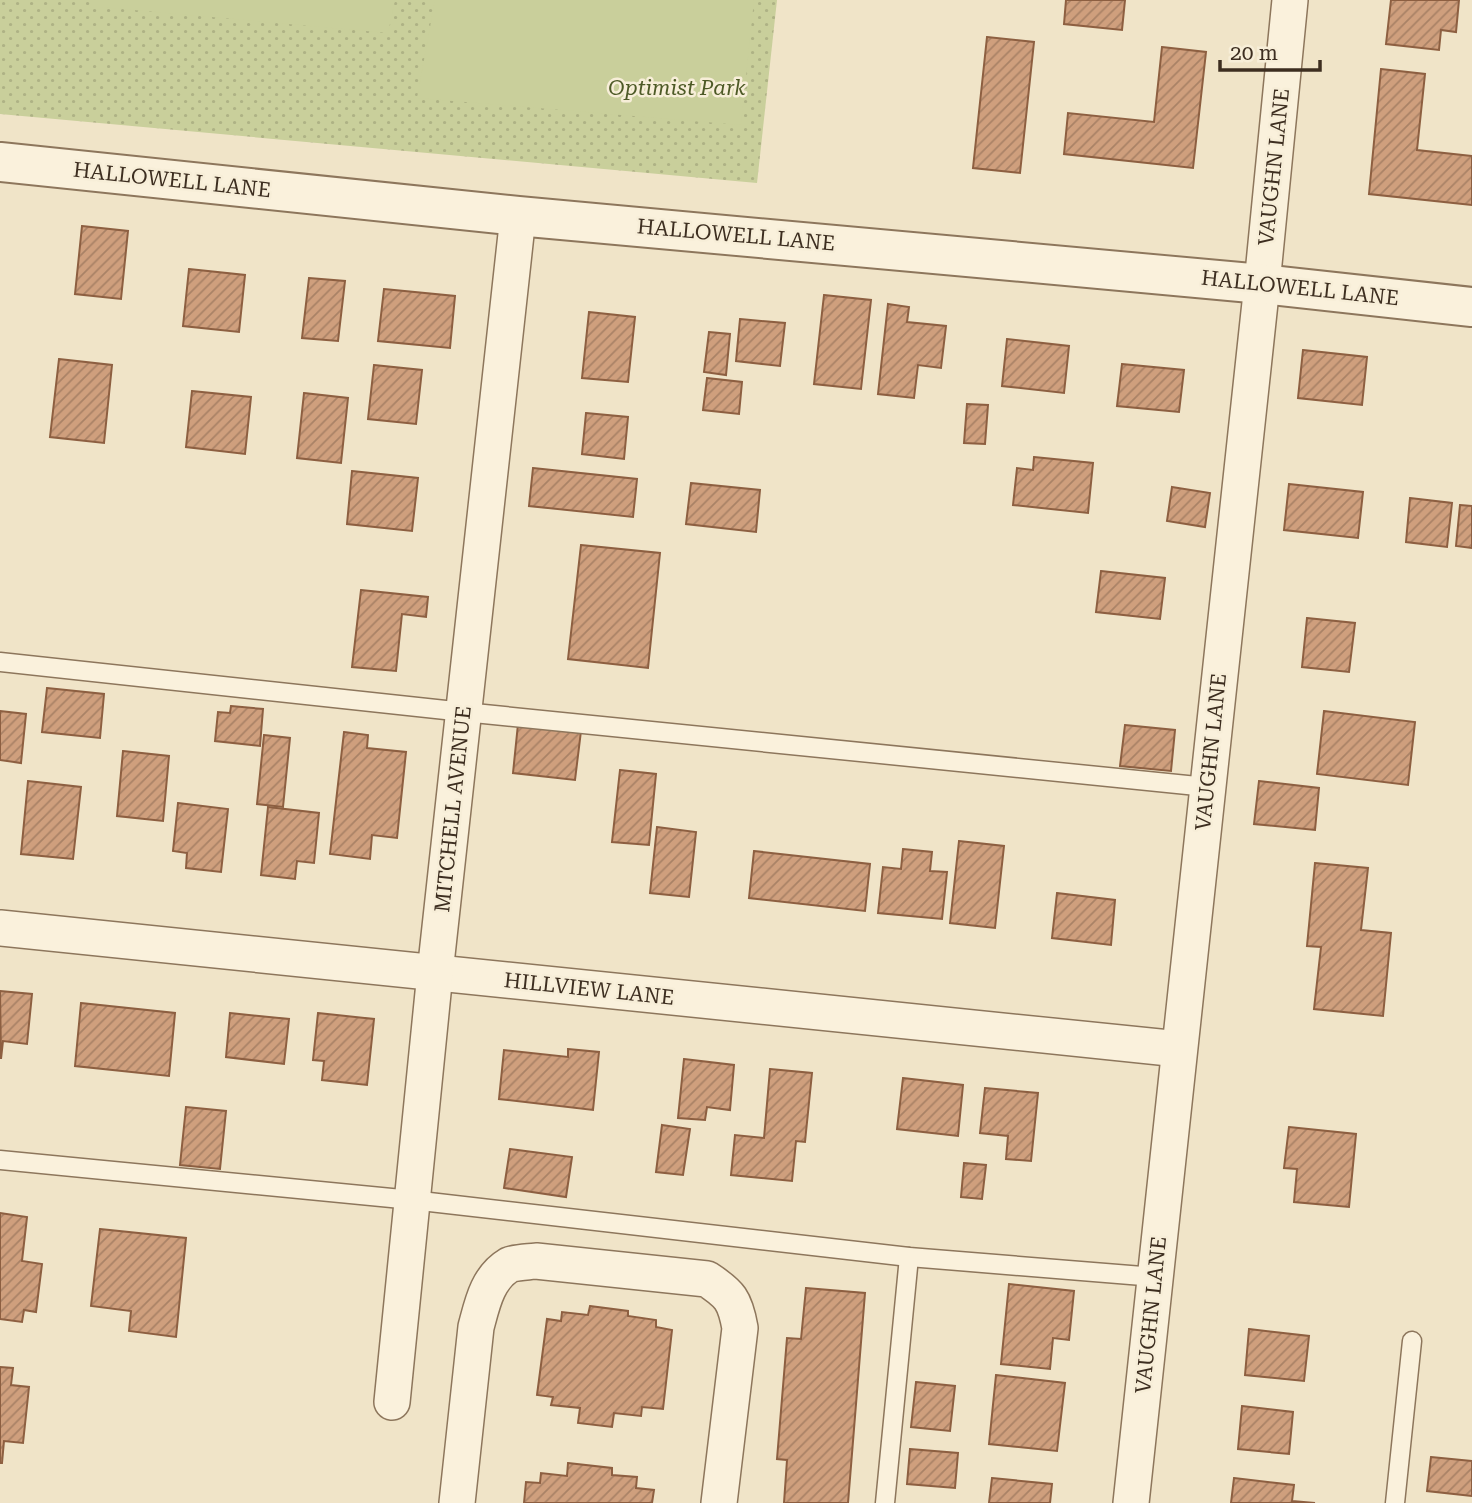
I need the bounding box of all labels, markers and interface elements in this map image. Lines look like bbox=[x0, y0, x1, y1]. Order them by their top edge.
scale bar bbox=[1220, 28, 1320, 72]
text: 20 m bbox=[1230, 41, 1278, 65]
park label: Optimist Park bbox=[608, 76, 746, 100]
street label: VAUGHN LANE bbox=[1254, 87, 1294, 247]
street label: HALLOWELL LANE bbox=[72, 158, 272, 202]
street label: HALLOWELL LANE bbox=[636, 214, 836, 256]
street label: HALLOWELL LANE bbox=[1200, 266, 1400, 310]
street label: VAUGHN LANE bbox=[1191, 672, 1231, 832]
street label: MITCHELL AVENUE bbox=[430, 705, 476, 913]
street label: HILLVIEW LANE bbox=[503, 968, 675, 1010]
street label: VAUGHN LANE bbox=[1131, 1235, 1171, 1395]

